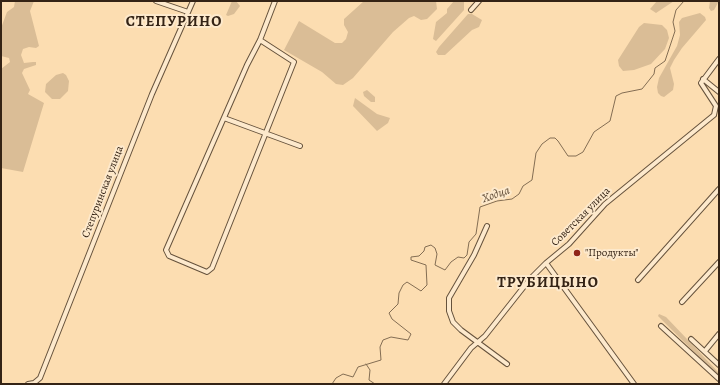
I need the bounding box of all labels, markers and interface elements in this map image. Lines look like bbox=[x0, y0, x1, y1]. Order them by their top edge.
district label: СТЕПУРИНО bbox=[126, 13, 222, 31]
street label: Степуринская улица bbox=[79, 144, 127, 240]
water label: Ходца bbox=[480, 184, 512, 206]
street label: Советская улица bbox=[549, 185, 613, 249]
place label: "Продукты" bbox=[585, 246, 638, 260]
marker: "Продукты" bbox=[572, 248, 582, 258]
district label: ТРУБИЦЫНО bbox=[497, 274, 599, 292]

